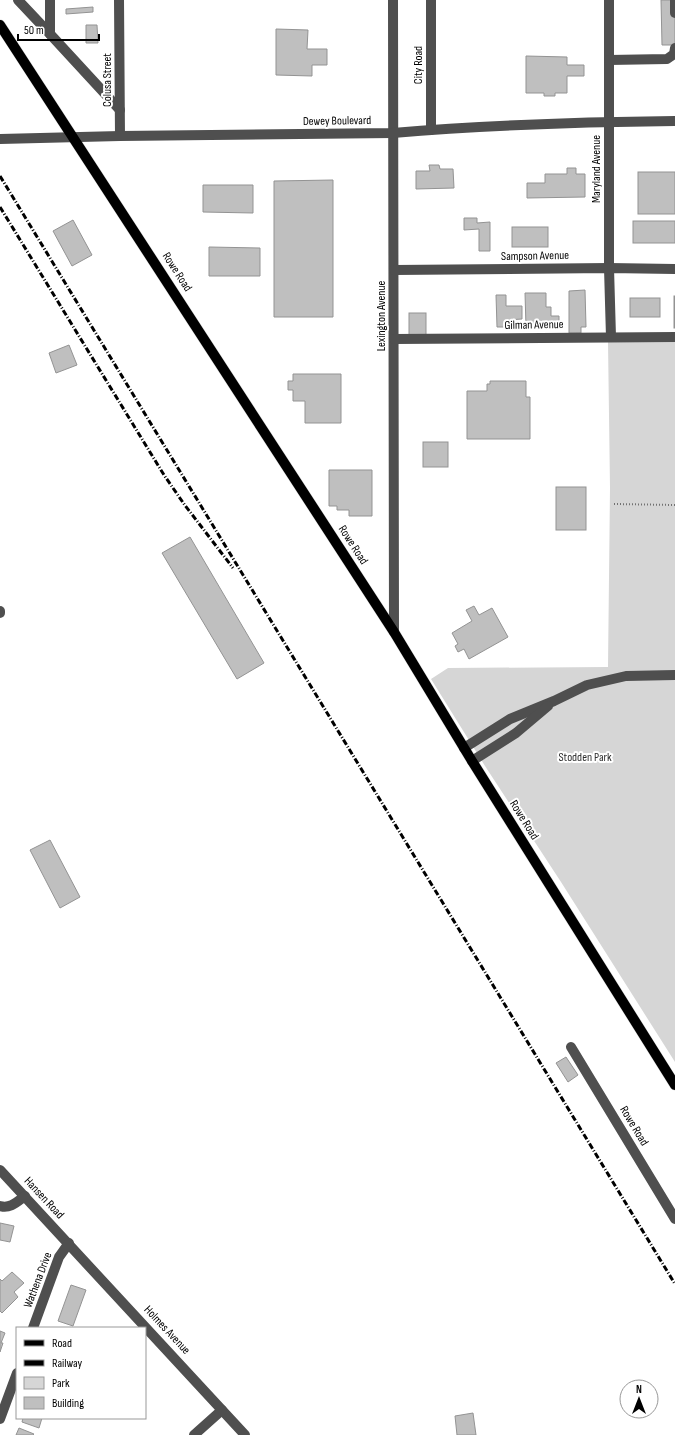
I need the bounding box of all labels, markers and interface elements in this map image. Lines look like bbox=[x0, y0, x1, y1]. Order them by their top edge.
scale bar bbox=[18, 16, 99, 42]
text: 50 m bbox=[24, 23, 44, 38]
street label: City Road bbox=[411, 46, 426, 84]
street label: Colusa Street bbox=[100, 53, 115, 107]
street label: Dewey Boulevard bbox=[303, 113, 371, 129]
street label: Maryland Avenue bbox=[589, 135, 604, 203]
street label: Sampson Avenue bbox=[501, 248, 569, 264]
street label: Rowe Road bbox=[159, 250, 195, 294]
street label: Lexington Avenue bbox=[374, 281, 389, 351]
street label: Gilman Avenue bbox=[504, 317, 564, 333]
street label: Rowe Road bbox=[335, 523, 371, 567]
park label: Stodden Park bbox=[558, 750, 612, 765]
street label: Rowe Road bbox=[506, 797, 542, 843]
street label: Rowe Road bbox=[616, 1103, 652, 1149]
street label: Hansen Road bbox=[21, 1174, 67, 1222]
street label: Wathena Drive bbox=[21, 1250, 56, 1310]
street label: Holmes Avenue bbox=[141, 1302, 194, 1358]
legend bbox=[16, 1327, 146, 1419]
text: Road bbox=[52, 1336, 72, 1351]
text: Railway bbox=[52, 1356, 83, 1371]
text: Park bbox=[52, 1376, 70, 1391]
north arrow bbox=[619, 1379, 659, 1419]
text: N bbox=[636, 1383, 642, 1396]
text: Building bbox=[52, 1396, 84, 1411]

